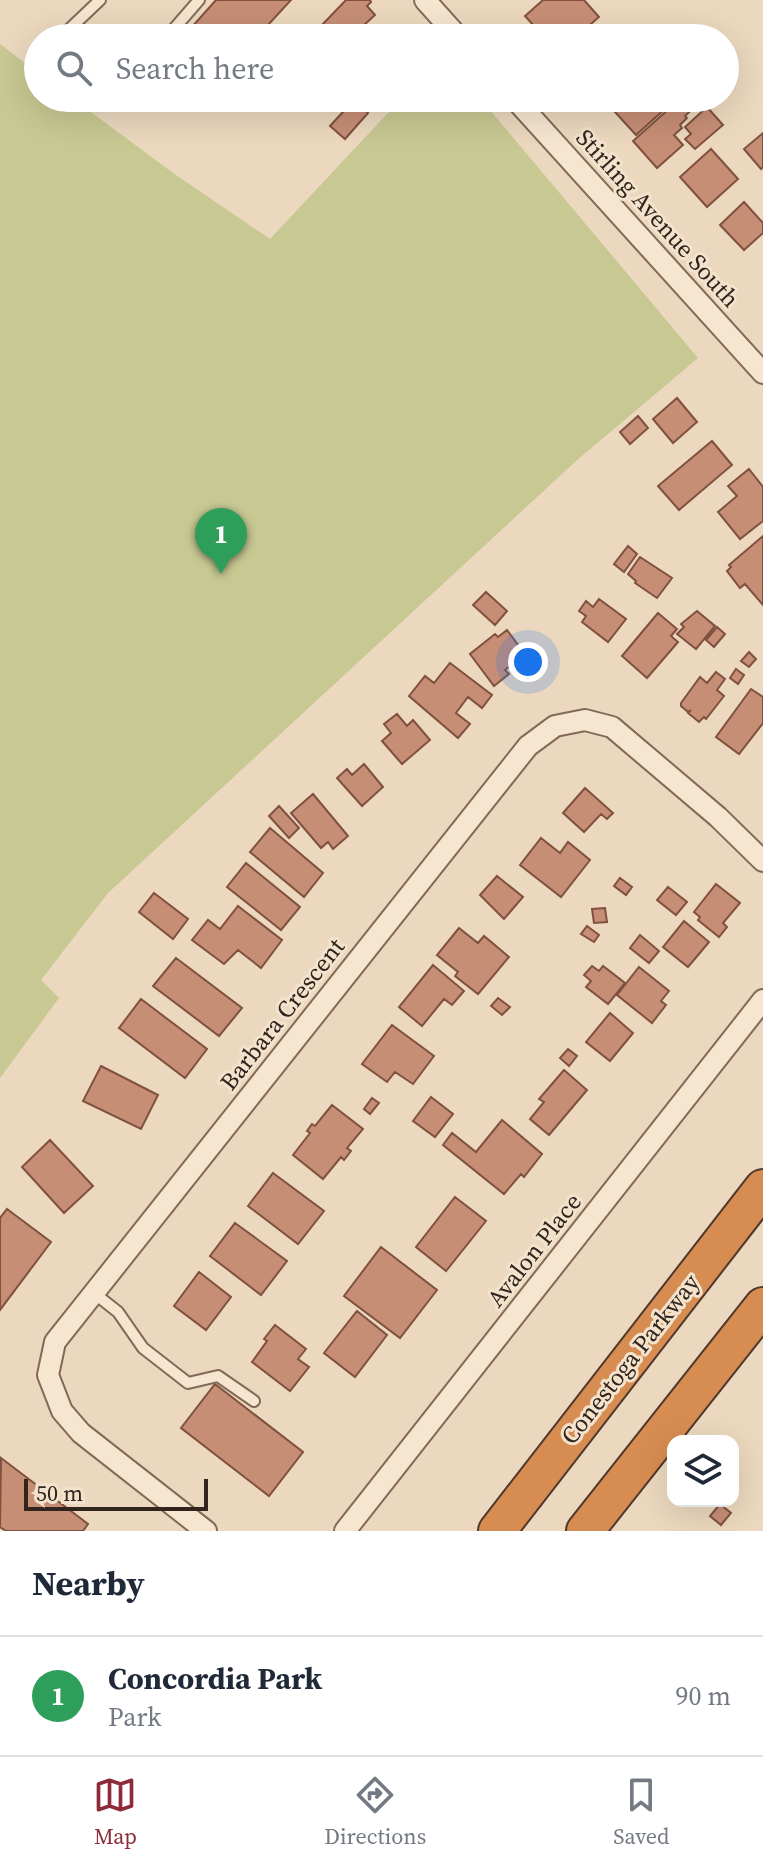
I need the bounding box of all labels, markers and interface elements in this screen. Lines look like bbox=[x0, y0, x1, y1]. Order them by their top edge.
search box bbox=[24, 24, 739, 112]
icon: search bbox=[52, 46, 96, 90]
text: Search here bbox=[116, 48, 274, 89]
street label: Stirling Avenue South bbox=[569, 122, 747, 314]
pin: 1 bbox=[195, 508, 247, 574]
your location bbox=[508, 642, 548, 682]
street label: Barbara Crescent bbox=[212, 931, 352, 1097]
street label: Avalon Place bbox=[479, 1186, 589, 1314]
street label: Conestoga Parkway bbox=[553, 1266, 707, 1451]
map controls bbox=[667, 1435, 739, 1507]
button: layers bbox=[667, 1435, 739, 1507]
scale bar bbox=[24, 1475, 208, 1511]
text: 50 m bbox=[36, 1478, 83, 1508]
text: Nearby bbox=[32, 1560, 145, 1606]
text: Concordia Park bbox=[108, 1658, 322, 1699]
text: 1 bbox=[51, 1678, 65, 1714]
text: 90 m bbox=[676, 1678, 731, 1714]
text: Park bbox=[108, 1699, 161, 1735]
tab: Map bbox=[93, 1773, 137, 1851]
tab: Directions bbox=[324, 1773, 426, 1851]
tab: Saved bbox=[613, 1773, 670, 1851]

